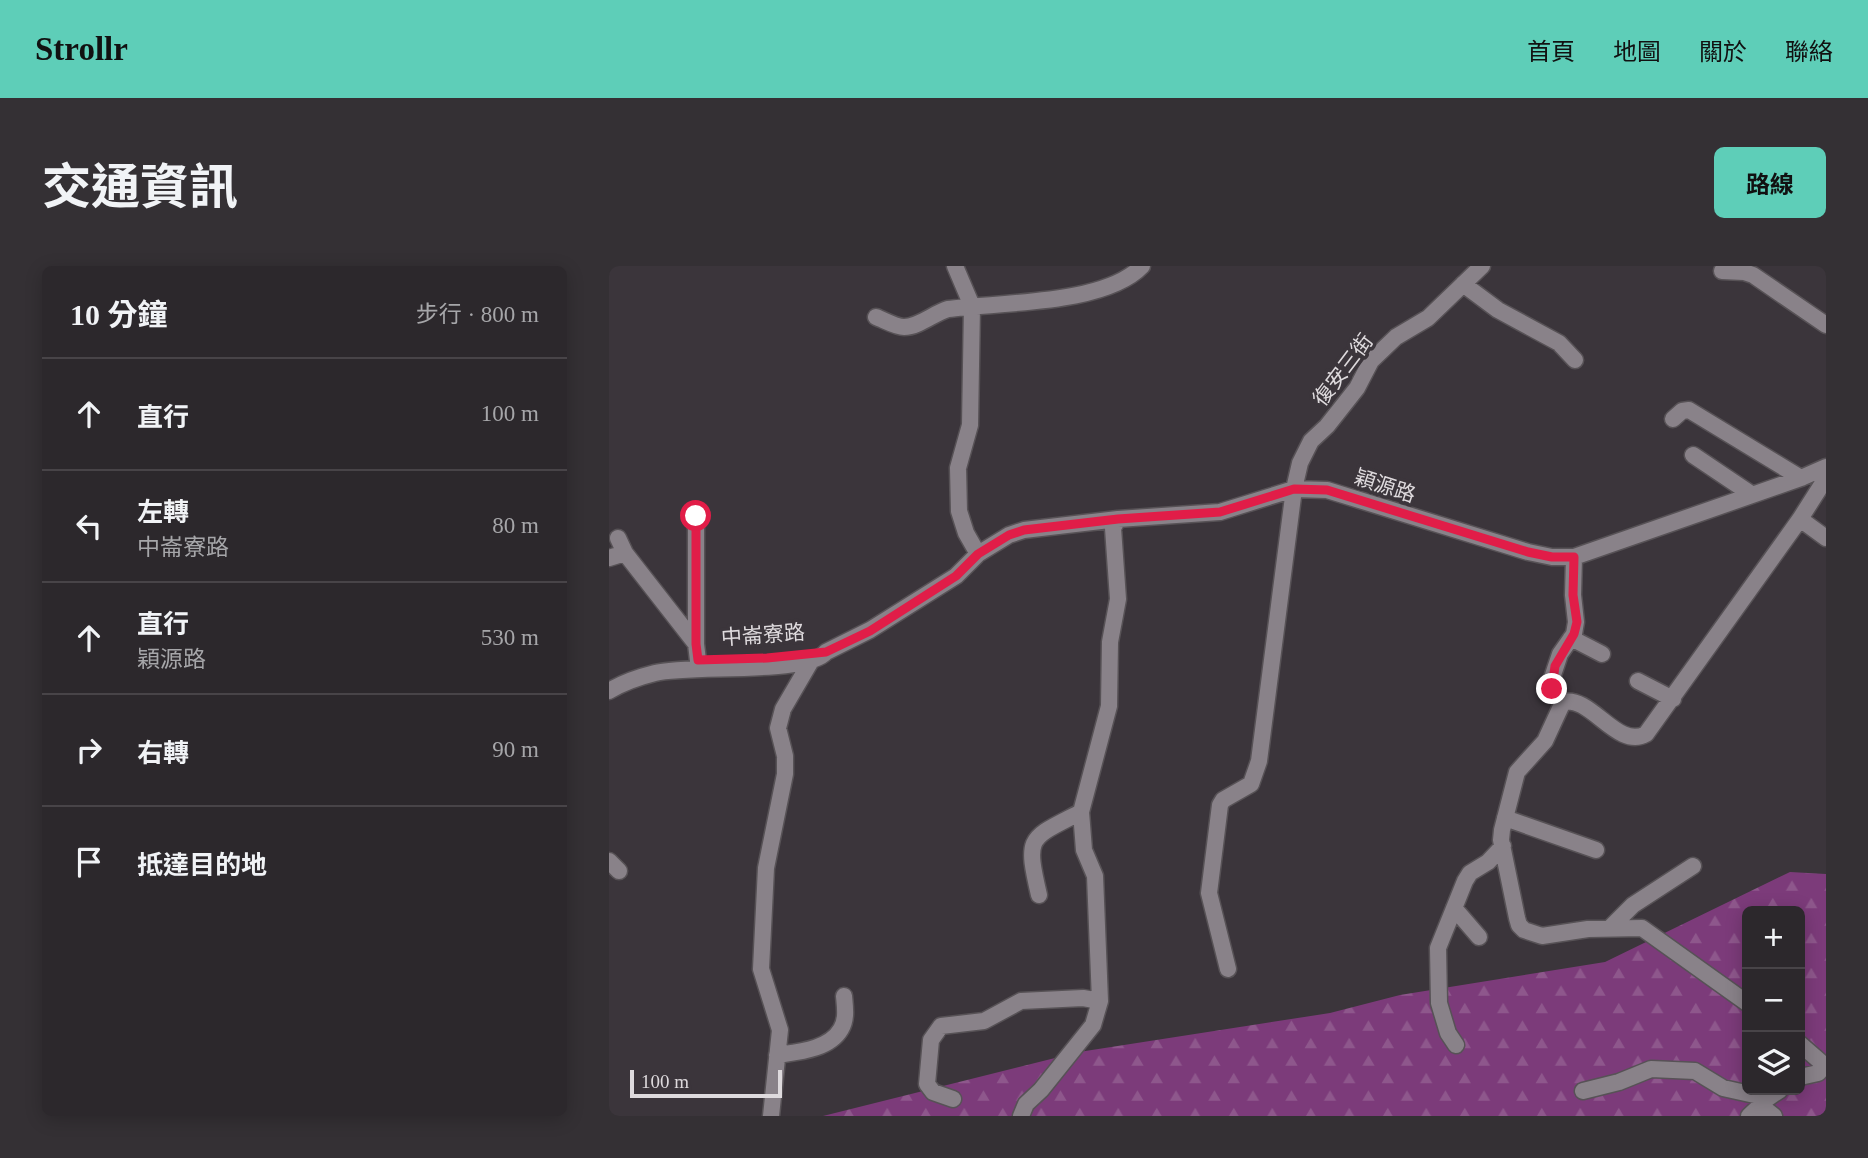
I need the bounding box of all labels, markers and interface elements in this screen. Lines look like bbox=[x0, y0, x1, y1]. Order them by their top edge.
text: Strollr bbox=[35, 31, 128, 67]
text: 首頁 bbox=[1527, 39, 1575, 65]
text: 地圖 bbox=[1613, 39, 1661, 65]
text: 關於 bbox=[1699, 39, 1747, 65]
text: 聯絡 bbox=[1785, 39, 1833, 65]
button: 路線 bbox=[1714, 147, 1826, 218]
text: 交通資訊 bbox=[42, 160, 238, 215]
text: 10 分鐘 bbox=[70, 298, 168, 331]
text: 步行 · 800 m bbox=[416, 302, 539, 327]
street label: 復安三街 bbox=[1308, 329, 1378, 411]
icon: ahead bbox=[70, 395, 108, 433]
text: 100 m bbox=[481, 401, 539, 426]
text: 直行 bbox=[137, 403, 189, 432]
street label: 穎源路 bbox=[1351, 465, 1419, 507]
text: 左轉 bbox=[137, 498, 189, 527]
route start bbox=[680, 500, 711, 531]
icon: left bbox=[70, 507, 108, 545]
text: 80 m bbox=[492, 513, 539, 538]
text: 中崙寮路 bbox=[137, 535, 229, 560]
text: 直行 bbox=[137, 610, 189, 639]
icon: ahead bbox=[70, 619, 108, 657]
street label: 中崙寮路 bbox=[720, 620, 806, 650]
text: 530 m bbox=[481, 625, 539, 650]
text: 穎源路 bbox=[137, 647, 206, 672]
route end bbox=[1536, 673, 1567, 704]
icon: right bbox=[70, 731, 108, 769]
text: 90 m bbox=[492, 737, 539, 762]
text: 右轉 bbox=[137, 739, 189, 768]
icon: arrive bbox=[70, 843, 108, 881]
text: 抵達目的地 bbox=[137, 851, 267, 880]
map controls bbox=[1742, 906, 1805, 1095]
button: + bbox=[1742, 906, 1805, 969]
button: − bbox=[1742, 969, 1805, 1032]
button: layers bbox=[1742, 1032, 1805, 1095]
scale bar bbox=[630, 1067, 782, 1099]
text: 100 m bbox=[641, 1071, 689, 1092]

